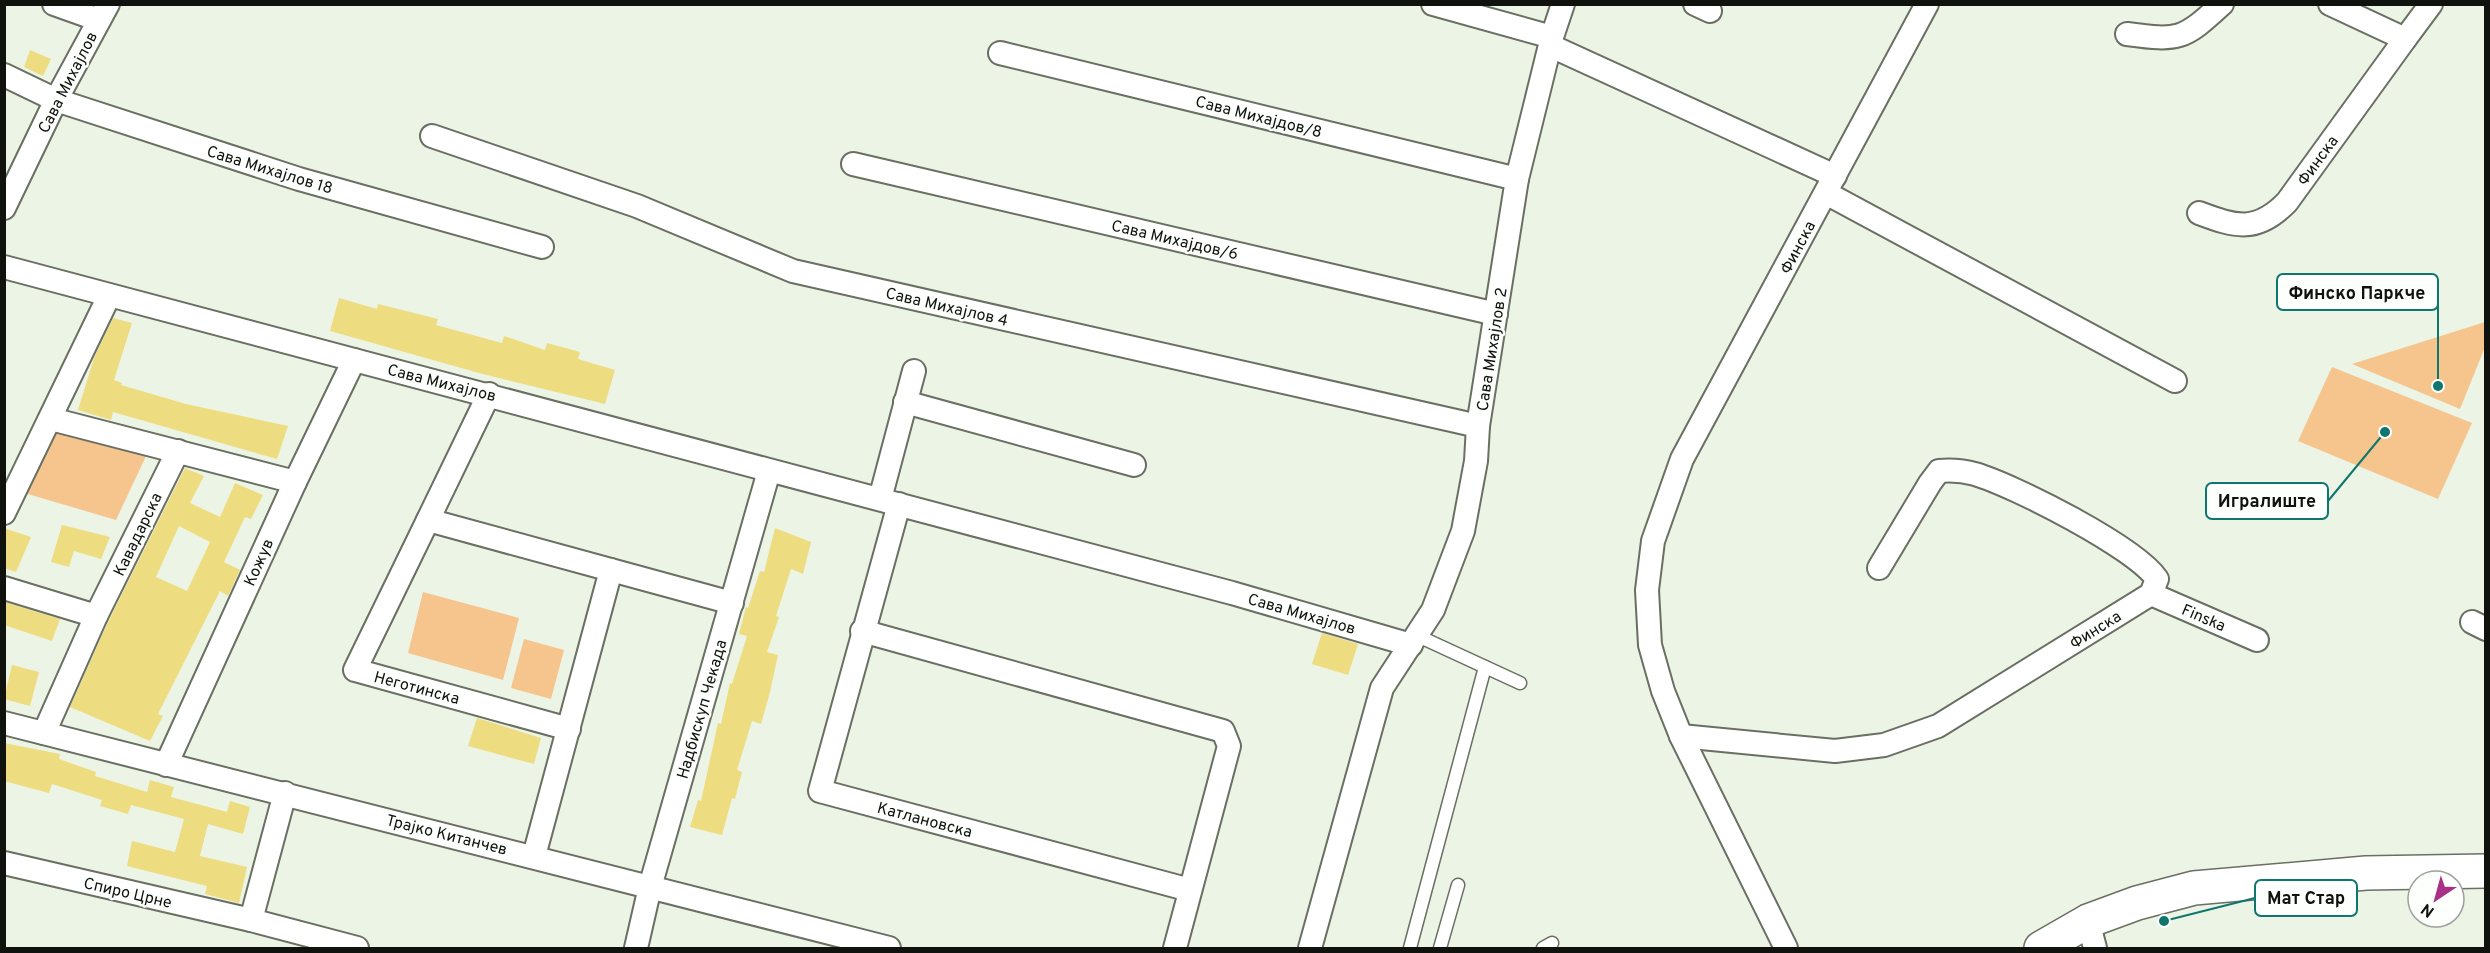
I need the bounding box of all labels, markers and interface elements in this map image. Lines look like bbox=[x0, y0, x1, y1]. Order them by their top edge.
street label: Сава Михајлов bbox=[35, 29, 103, 137]
street label: Сава Михајдов/8 bbox=[1193, 93, 1324, 143]
street label: Финска bbox=[2294, 132, 2343, 190]
street label: Сава Михајлов 18 bbox=[204, 142, 335, 200]
street label: Сава Михајдов/6 bbox=[1109, 217, 1240, 265]
street label: Финска bbox=[1777, 218, 1821, 278]
callout: Финско Паркче bbox=[2277, 274, 2438, 310]
text: Финско Паркче bbox=[2289, 283, 2425, 306]
street label: Сава Михајлов 4 bbox=[883, 284, 1010, 332]
street label: Сава Михајлов 2 bbox=[1473, 286, 1513, 413]
street label: Сава Михајлов bbox=[385, 361, 498, 407]
callout: Игралиште bbox=[2206, 483, 2328, 519]
street label: Кавадарска bbox=[110, 490, 168, 580]
text: Игралиште bbox=[2218, 491, 2316, 514]
street label: Кожув bbox=[240, 536, 279, 590]
street label: Сава Михајлов bbox=[1245, 590, 1358, 640]
street label: Finska bbox=[2178, 601, 2228, 637]
street label: Финска bbox=[2067, 607, 2126, 654]
street label: Надбискуп Чекада bbox=[673, 638, 732, 781]
street label: Неготинска bbox=[372, 668, 461, 710]
street label: Катлановска bbox=[875, 799, 974, 843]
street label: Трајко Китанчев bbox=[384, 811, 509, 861]
north arrow bbox=[2406, 869, 2466, 929]
street label: Спиро Црне bbox=[81, 874, 174, 914]
callout: Мат Стар bbox=[2255, 880, 2357, 916]
text: Мат Стар bbox=[2267, 888, 2345, 911]
text: N bbox=[2418, 898, 2439, 921]

